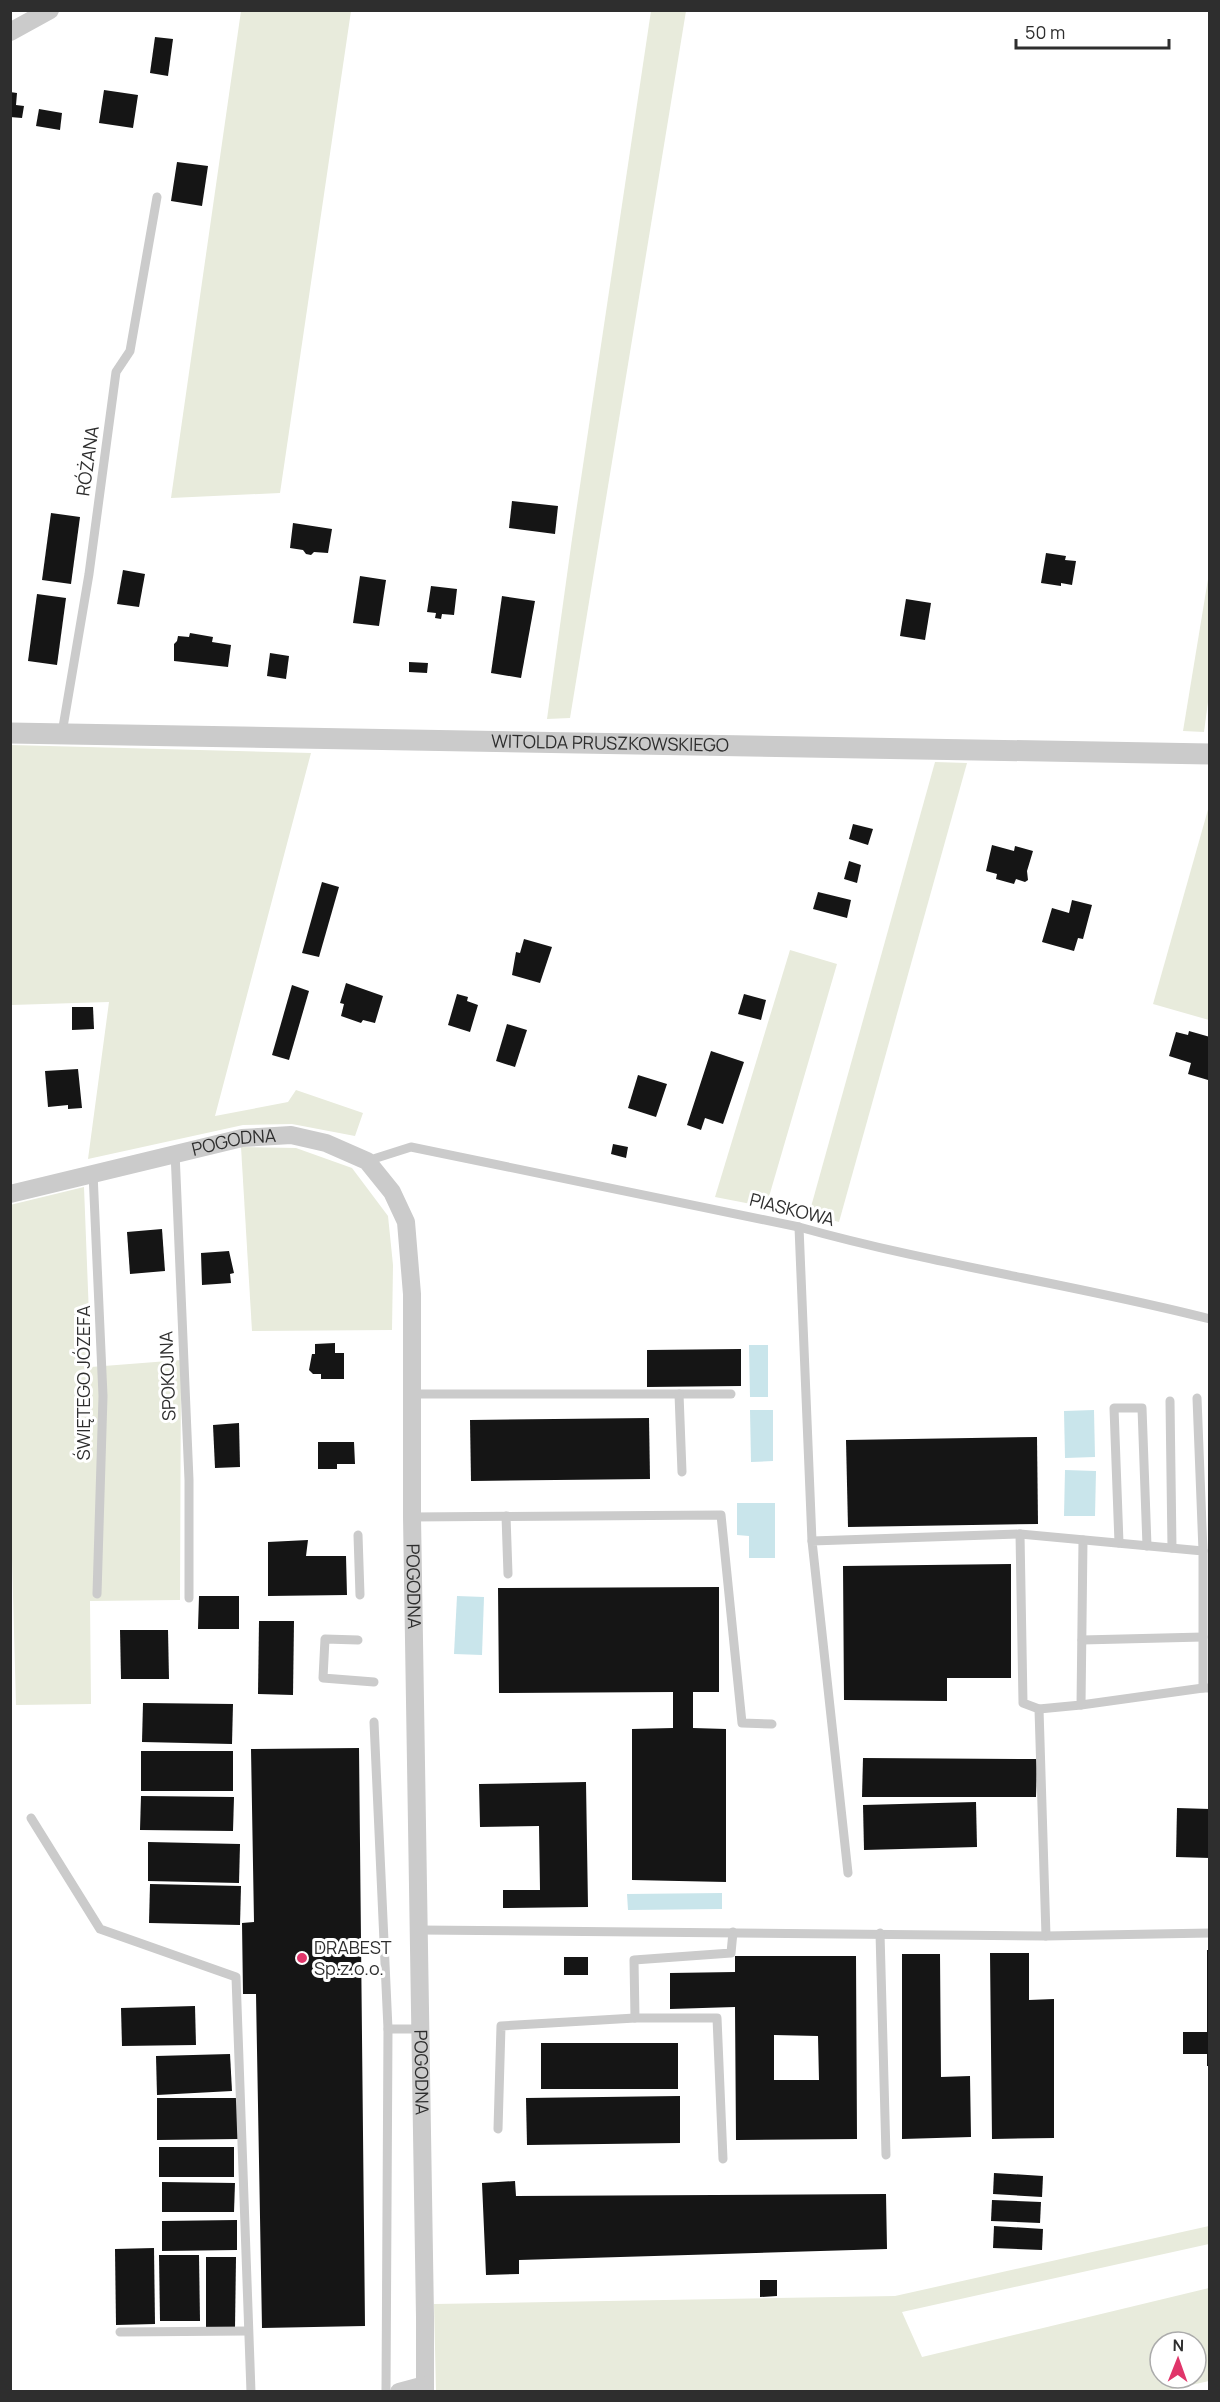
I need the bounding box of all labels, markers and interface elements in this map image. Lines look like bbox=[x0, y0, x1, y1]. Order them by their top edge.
scale bar bbox=[1016, 12, 1169, 50]
text: 50 m bbox=[1025, 20, 1065, 44]
street label: RÓŻANA bbox=[70, 424, 104, 497]
street label: WITOLDA PRUSZKOWSKIEGO bbox=[491, 728, 729, 757]
street label: POGODNA bbox=[189, 1123, 277, 1161]
street label: PIASKOWA bbox=[747, 1187, 838, 1231]
street label: ŚWIĘTEGO JÓZEFA bbox=[71, 1305, 95, 1461]
street label: SPOKOJNA bbox=[153, 1330, 181, 1422]
street label: POGODNA bbox=[401, 1543, 427, 1630]
place label: DRABEST Sp.z.o.o. bbox=[314, 1935, 392, 1980]
marker: DRABEST Sp.z.o.o. bbox=[295, 1951, 309, 1965]
street label: POGODNA bbox=[409, 2029, 435, 2116]
north arrow bbox=[1148, 2330, 1208, 2390]
text: N bbox=[1172, 2334, 1184, 2356]

